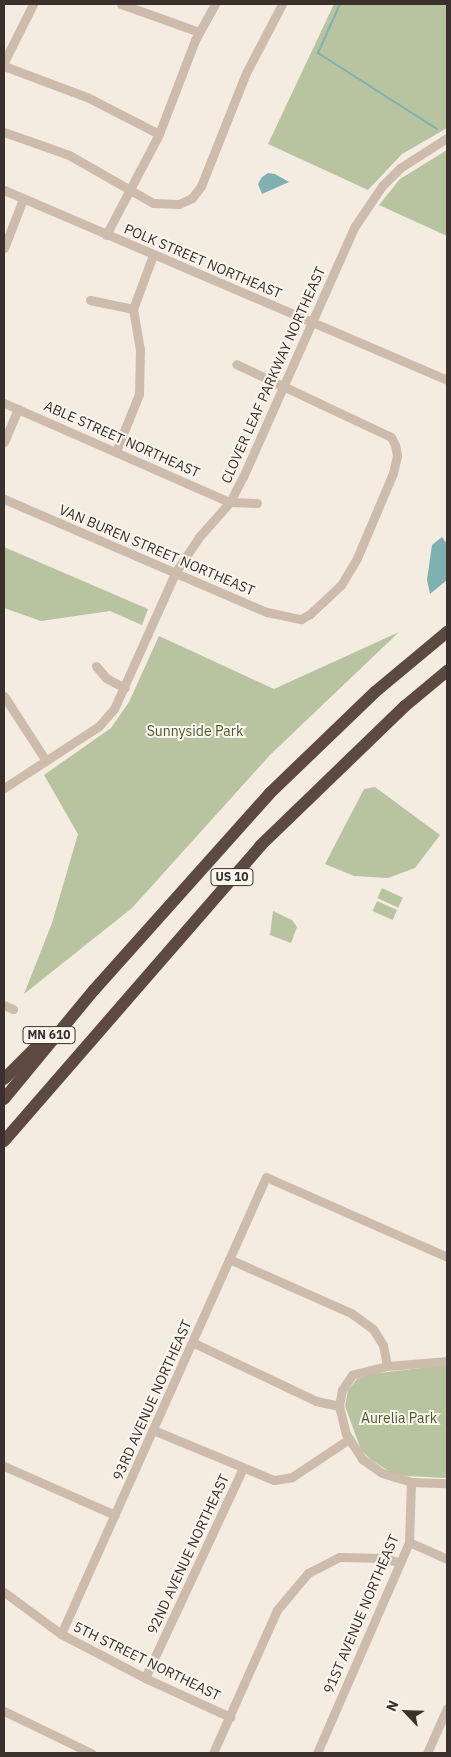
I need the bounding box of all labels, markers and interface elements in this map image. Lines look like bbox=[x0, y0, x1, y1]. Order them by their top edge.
street label: POLK STREET NORTHEAST bbox=[122, 220, 284, 302]
street label: CLOVER LEAF PARKWAY NORTHEAST bbox=[217, 264, 329, 486]
street label: ABLE STREET NORTHEAST bbox=[42, 397, 202, 481]
street label: VAN BUREN STREET NORTHEAST bbox=[57, 501, 257, 599]
park label: Sunnyside Park bbox=[147, 723, 243, 739]
road number: US 10 bbox=[210, 868, 254, 886]
road number: MN 610 bbox=[22, 1026, 76, 1044]
street label: 93RD AVENUE NORTHEAST bbox=[109, 1317, 195, 1483]
park label: Aurelia Park bbox=[361, 1410, 437, 1426]
street label: 92ND AVENUE NORTHEAST bbox=[143, 1471, 233, 1637]
street label: 91ST AVENUE NORTHEAST bbox=[320, 1532, 402, 1696]
street label: 5TH STREET NORTHEAST bbox=[71, 1618, 223, 1704]
north arrow bbox=[381, 1687, 431, 1737]
text: N bbox=[382, 1698, 403, 1714]

